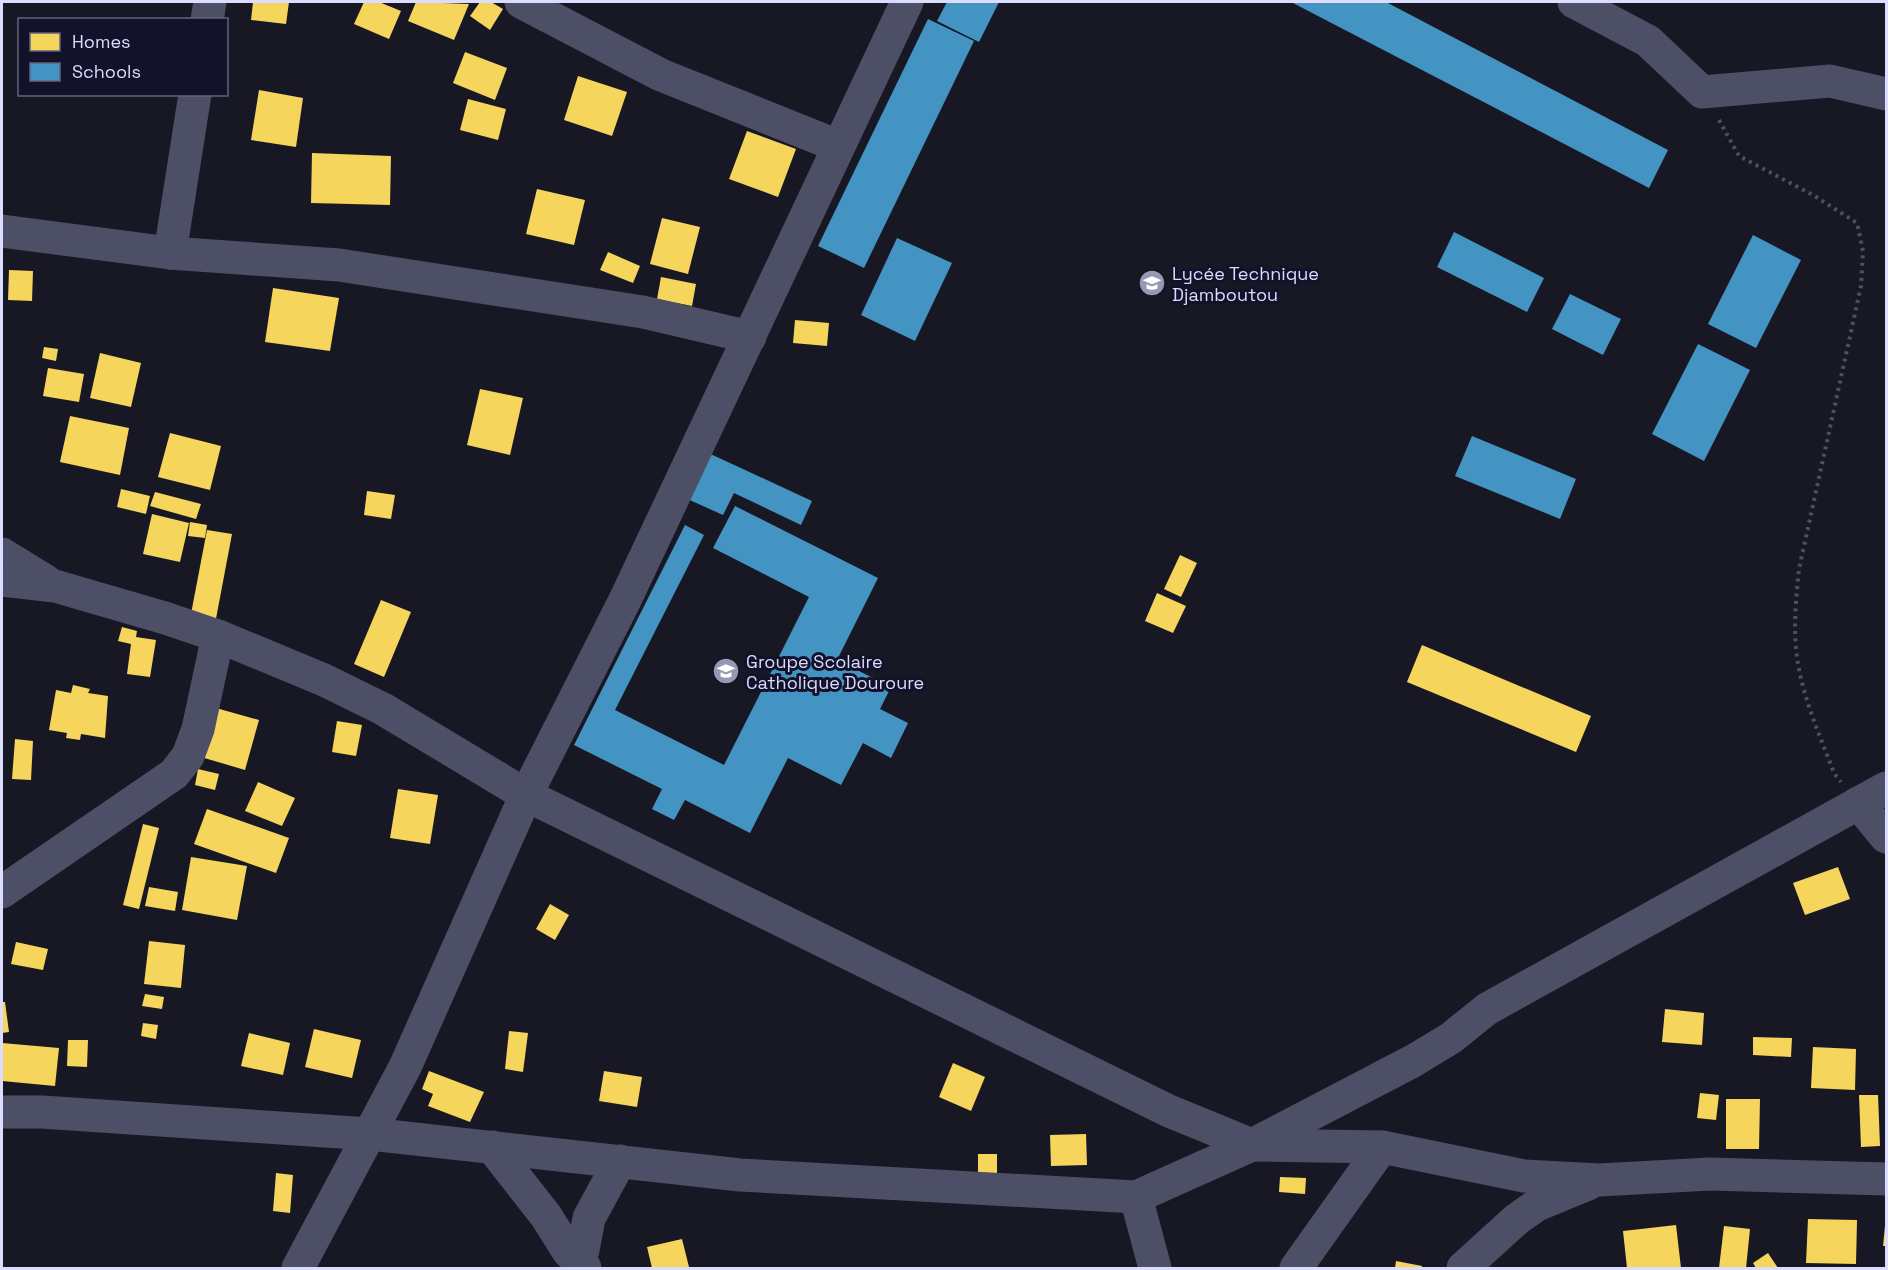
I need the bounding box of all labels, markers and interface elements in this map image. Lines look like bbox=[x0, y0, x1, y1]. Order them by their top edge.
legend bbox=[18, 18, 228, 96]
text: Homes bbox=[72, 30, 131, 53]
text: Schools bbox=[72, 60, 141, 83]
place label: Lycée Technique Djamboutou bbox=[1172, 262, 1319, 306]
school or university icon: Lycée Technique Djamboutou bbox=[1137, 268, 1167, 298]
place label: Groupe Scolaire Catholique Douroure bbox=[746, 650, 924, 694]
school or university icon: Groupe Scolaire Catholique Douroure bbox=[711, 656, 741, 686]

